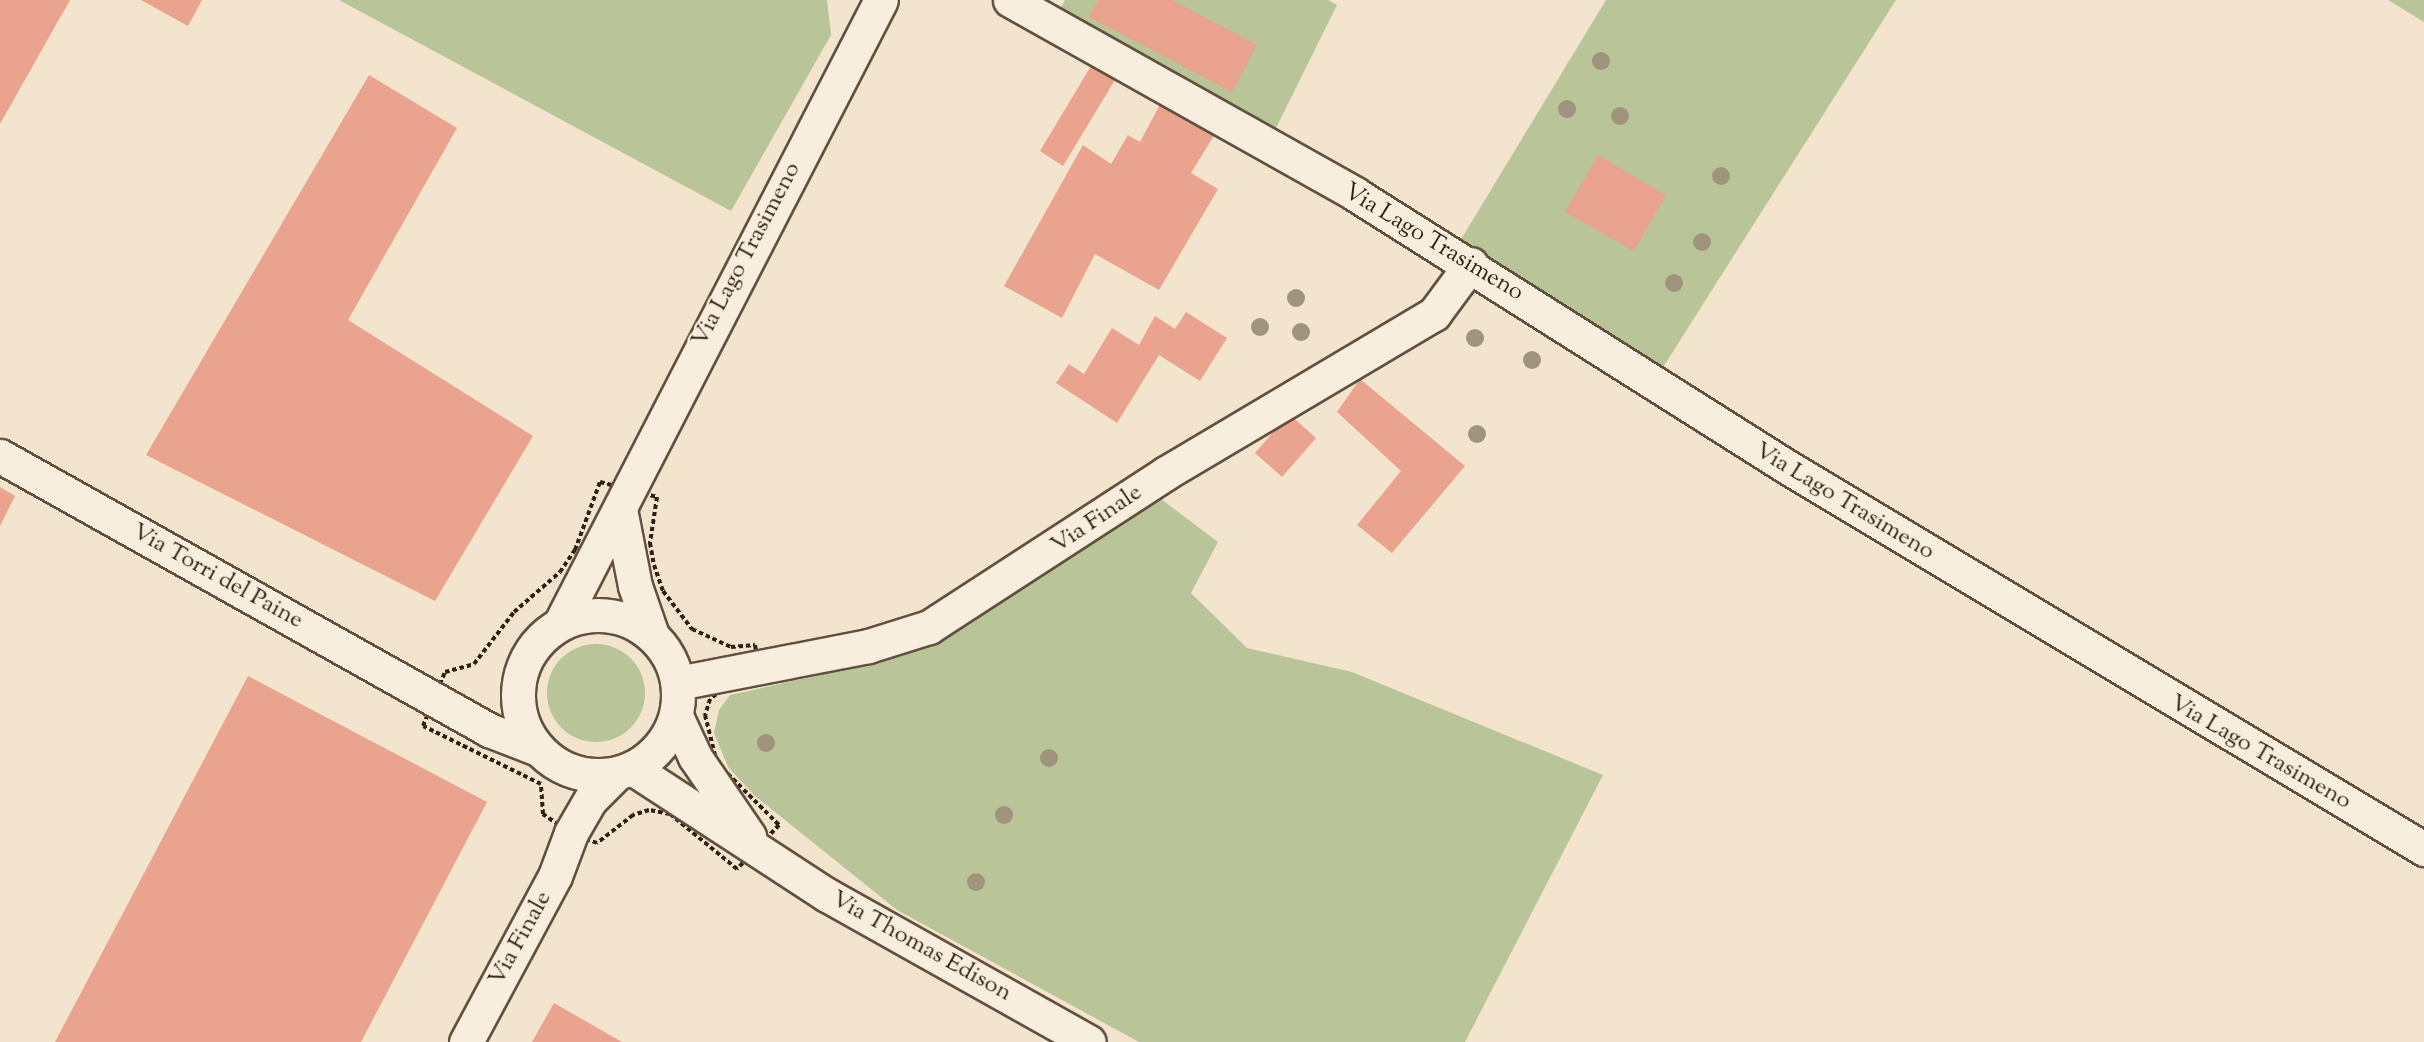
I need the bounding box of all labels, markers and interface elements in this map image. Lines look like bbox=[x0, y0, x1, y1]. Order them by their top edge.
street label: Via Lago Trasimeno bbox=[686, 158, 808, 352]
street label: Via Lago Trasimeno bbox=[1338, 178, 1528, 308]
street label: Via Lago Trasimeno bbox=[1749, 437, 1939, 567]
street label: Via Finale bbox=[1046, 479, 1148, 561]
street label: Via Torri del Paine bbox=[126, 518, 308, 636]
street label: Via Lago Trasimeno bbox=[2164, 689, 2356, 817]
street label: Via Thomas Edison bbox=[826, 885, 1016, 1009]
street label: Via Finale bbox=[483, 887, 559, 991]

